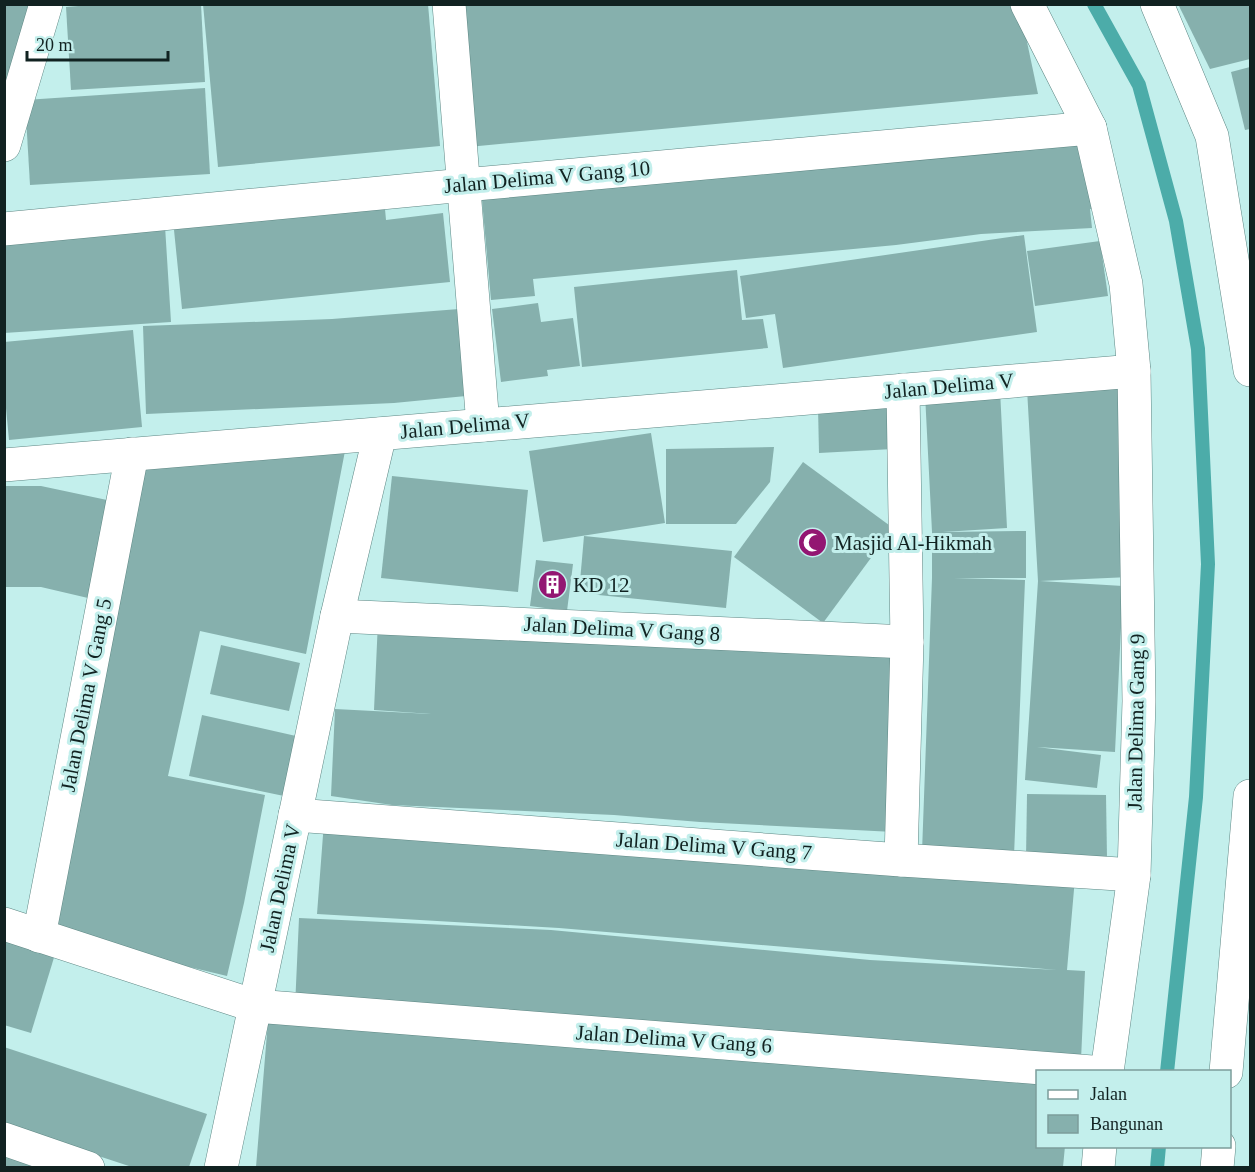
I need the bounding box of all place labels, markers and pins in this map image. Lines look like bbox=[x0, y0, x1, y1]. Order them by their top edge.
mosque icon: Masjid Al-Hikmah bbox=[797, 527, 829, 559]
place label: Masjid Al-Hikmah bbox=[834, 531, 993, 555]
building icon: KD 12 bbox=[536, 569, 568, 601]
place label: KD 12 bbox=[573, 573, 630, 597]

